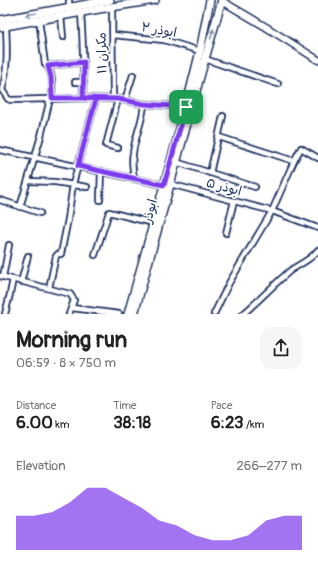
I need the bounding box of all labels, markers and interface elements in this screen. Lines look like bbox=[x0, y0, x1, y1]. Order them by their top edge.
one-way arrow bbox=[24, 12, 37, 18]
street label: ابوذر ۲ bbox=[140, 19, 178, 41]
one-way arrow bbox=[209, 27, 215, 39]
street label: مکران ۱۱ bbox=[94, 32, 110, 74]
pin bbox=[169, 90, 203, 124]
icon: arrive bbox=[175, 96, 197, 118]
street label: ابوذر ۵ bbox=[205, 175, 243, 199]
street label: ابوذر bbox=[139, 197, 161, 226]
text: Morning run bbox=[16, 326, 127, 354]
button: share bbox=[260, 327, 302, 369]
text: 06:59 · 8 × 750 m bbox=[16, 355, 116, 371]
text: Distance bbox=[16, 399, 56, 412]
text: Time bbox=[113, 399, 136, 412]
text: Pace bbox=[211, 399, 232, 412]
text: 6.00 bbox=[16, 412, 53, 433]
text: 38:18 bbox=[113, 412, 151, 433]
text: 6:23 bbox=[211, 412, 244, 433]
text: km bbox=[53, 418, 70, 431]
text: /km bbox=[244, 418, 264, 431]
text: Elevation bbox=[16, 458, 66, 474]
text: 266–277 m bbox=[237, 458, 302, 474]

